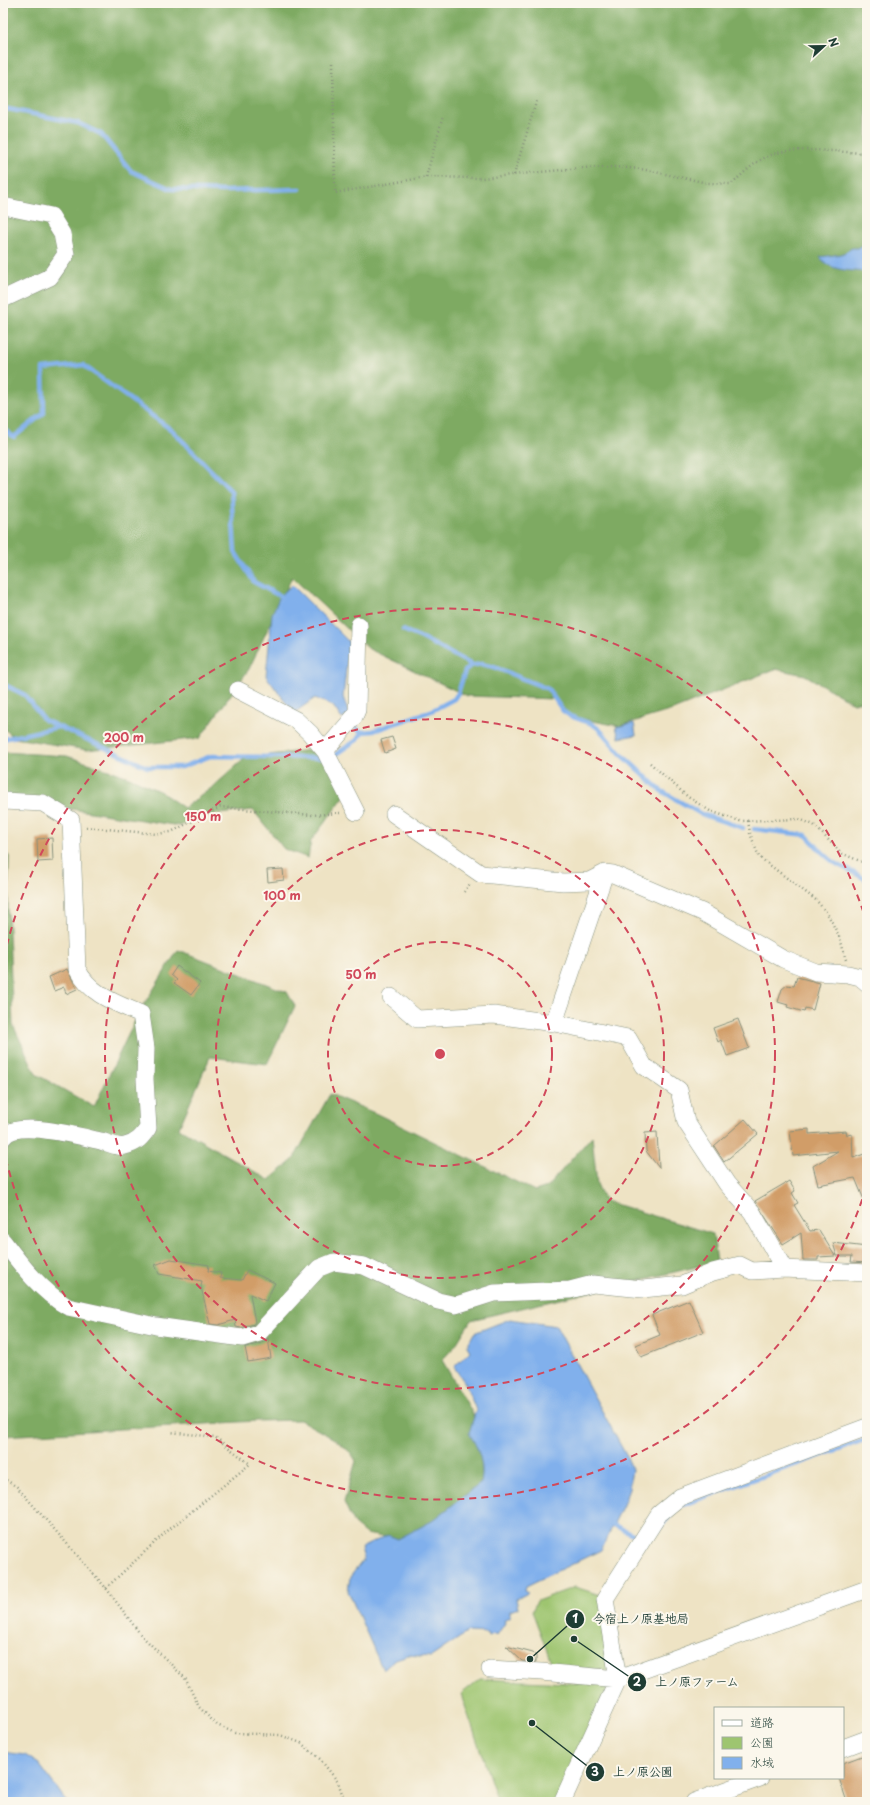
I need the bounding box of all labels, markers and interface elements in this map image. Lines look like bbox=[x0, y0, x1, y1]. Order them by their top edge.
north arrow bbox=[804, 26, 844, 66]
text: N bbox=[824, 35, 843, 50]
text: 200 m bbox=[104, 728, 144, 746]
text: 150 m bbox=[185, 807, 221, 825]
text: 100 m bbox=[263, 886, 301, 904]
text: 50 m bbox=[345, 965, 377, 983]
centre of rings bbox=[433, 1047, 447, 1061]
callout: 今宿上ノ原基地局 bbox=[565, 1607, 697, 1631]
text: 1 bbox=[572, 1609, 578, 1627]
text: 今宿上ノ原基地局 bbox=[593, 1609, 689, 1627]
callout: 上ノ原ファーム bbox=[627, 1670, 747, 1694]
text: 2 bbox=[633, 1672, 642, 1690]
text: 上ノ原ファーム bbox=[655, 1672, 739, 1690]
legend bbox=[714, 1707, 844, 1779]
text: 道路 bbox=[750, 1713, 774, 1731]
text: 公園 bbox=[750, 1733, 774, 1751]
text: 水域 bbox=[750, 1753, 774, 1771]
callout: 上ノ原公園 bbox=[585, 1760, 681, 1784]
text: 3 bbox=[591, 1762, 599, 1780]
text: 上ノ原公園 bbox=[613, 1762, 673, 1780]

